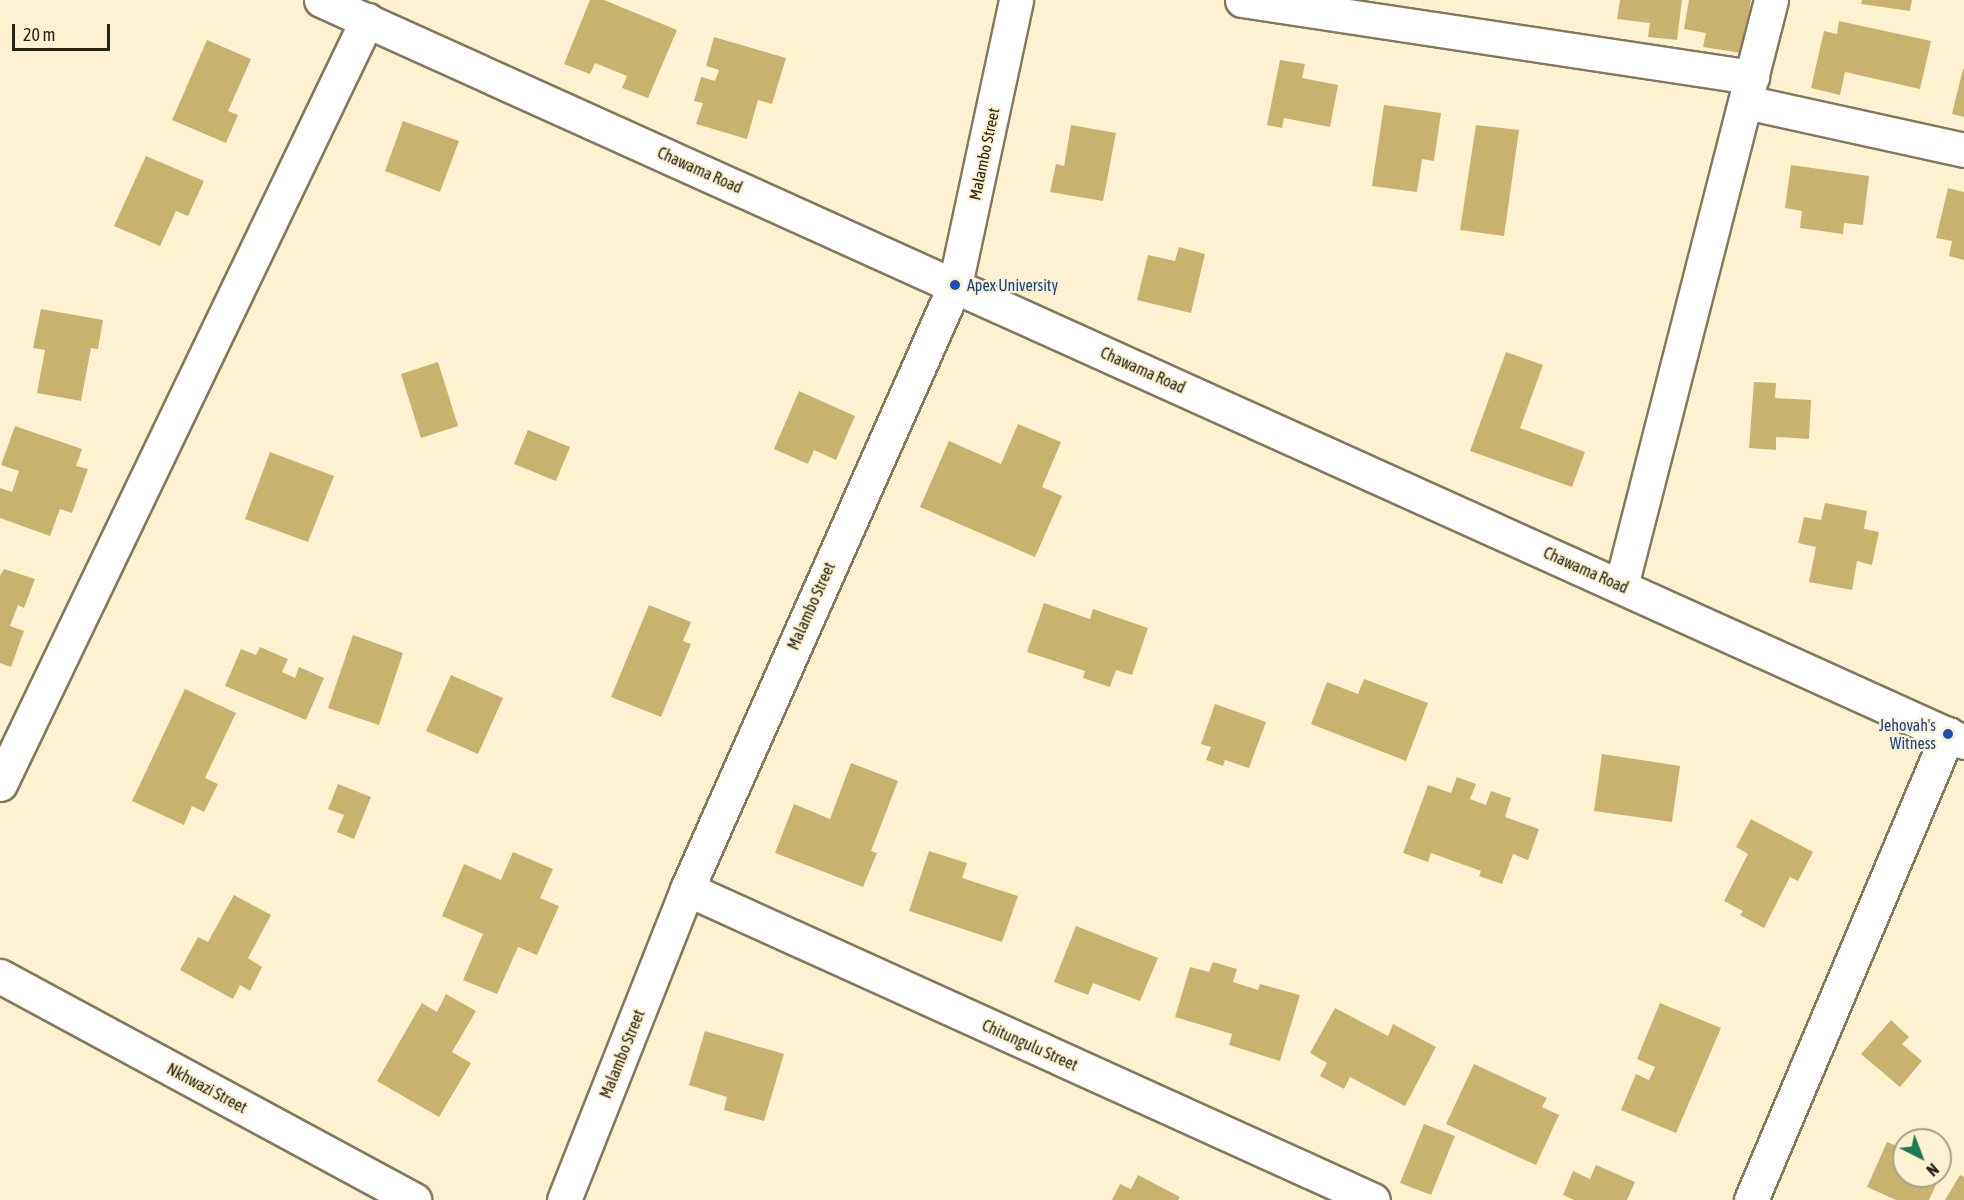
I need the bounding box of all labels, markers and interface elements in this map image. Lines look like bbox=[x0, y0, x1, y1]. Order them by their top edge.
scale bar bbox=[15, 12, 112, 50]
text: 20 m bbox=[23, 24, 55, 45]
street label: Malambo Street bbox=[965, 106, 1003, 202]
street label: Chawama Road bbox=[655, 143, 745, 197]
place label: Apex University bbox=[967, 275, 1058, 295]
marker: Apex University bbox=[948, 278, 962, 292]
street label: Chawama Road bbox=[1098, 343, 1188, 397]
street label: Chawama Road bbox=[1541, 543, 1631, 597]
street label: Malambo Street bbox=[783, 559, 839, 653]
place label: Jehovah's Witness bbox=[1879, 715, 1936, 753]
marker: Jehovah's Witness bbox=[1941, 727, 1955, 741]
street label: Malambo Street bbox=[596, 1007, 648, 1101]
street label: Chitungulu Street bbox=[979, 1015, 1081, 1075]
street label: Nkhwazi Street bbox=[164, 1059, 250, 1117]
north arrow bbox=[1892, 1128, 1952, 1188]
text: N bbox=[1923, 1160, 1942, 1180]

